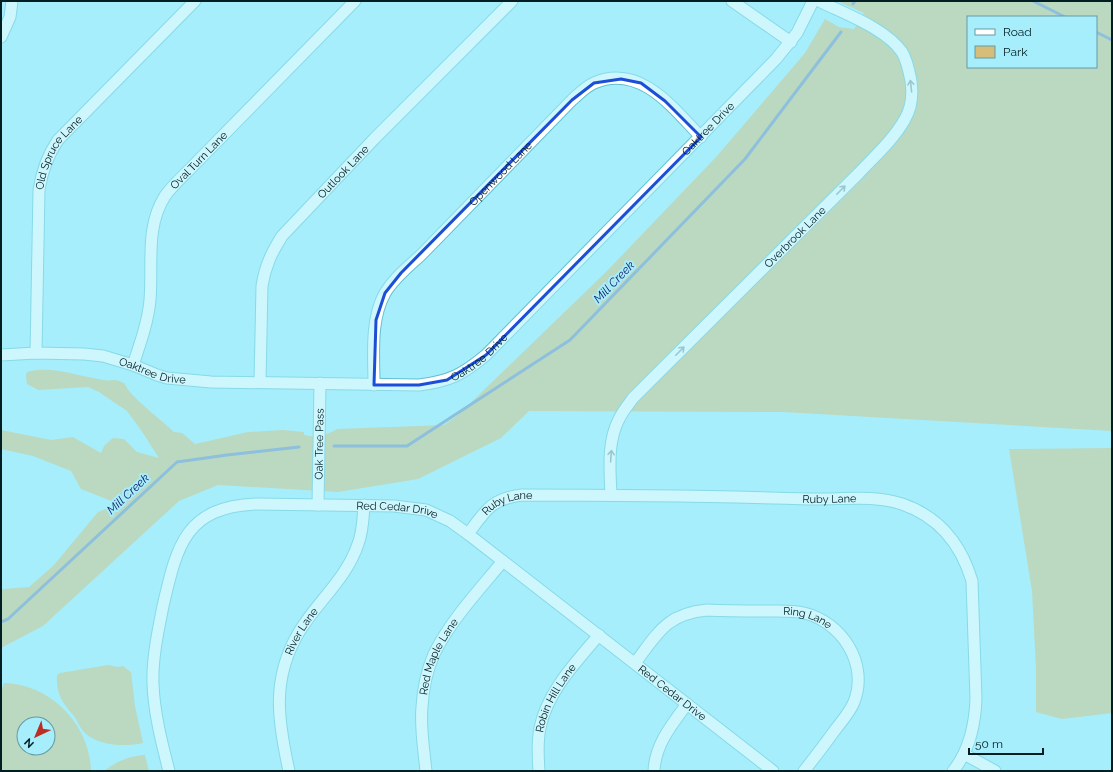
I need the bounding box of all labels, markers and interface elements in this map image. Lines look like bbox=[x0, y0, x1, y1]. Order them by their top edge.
legend bbox=[967, 16, 1097, 68]
text: Road bbox=[1003, 25, 1032, 39]
text: Park bbox=[1003, 45, 1028, 59]
one-way arrow bbox=[907, 80, 915, 93]
street label: Oaktree Drive bbox=[679, 99, 738, 158]
street label: Old Spruce Lane bbox=[33, 113, 86, 191]
street label: Oval Turn Lane bbox=[168, 129, 231, 192]
street label: Openwood Lane bbox=[467, 139, 535, 209]
street label: Outlook Lane bbox=[315, 142, 372, 201]
one-way arrow bbox=[836, 185, 846, 195]
street label: Overbrook Lane bbox=[762, 203, 829, 271]
water label: Mill Creek bbox=[591, 258, 638, 306]
street label: Oaktree Drive bbox=[449, 331, 511, 384]
one-way arrow bbox=[676, 346, 685, 356]
street label: Oaktree Drive bbox=[117, 355, 187, 387]
street label: Oak Tree Pass bbox=[312, 408, 327, 480]
one-way arrow bbox=[607, 450, 614, 463]
water label: Mill Creek bbox=[104, 471, 152, 517]
street label: Ruby Lane bbox=[479, 489, 533, 518]
street label: Ruby Lane bbox=[802, 492, 857, 506]
street label: Red Cedar Drive bbox=[356, 499, 441, 522]
street label: River Lane bbox=[282, 605, 321, 657]
street label: Ring Lane bbox=[783, 605, 835, 632]
street label: Red Maple Lane bbox=[417, 616, 461, 696]
street label: Robin Hill Lane bbox=[533, 661, 579, 734]
street label: Red Cedar Drive bbox=[635, 663, 709, 724]
north arrow bbox=[16, 716, 56, 756]
scale bar bbox=[969, 730, 1043, 756]
text: N bbox=[22, 735, 37, 750]
text: 50 m bbox=[975, 737, 1003, 751]

